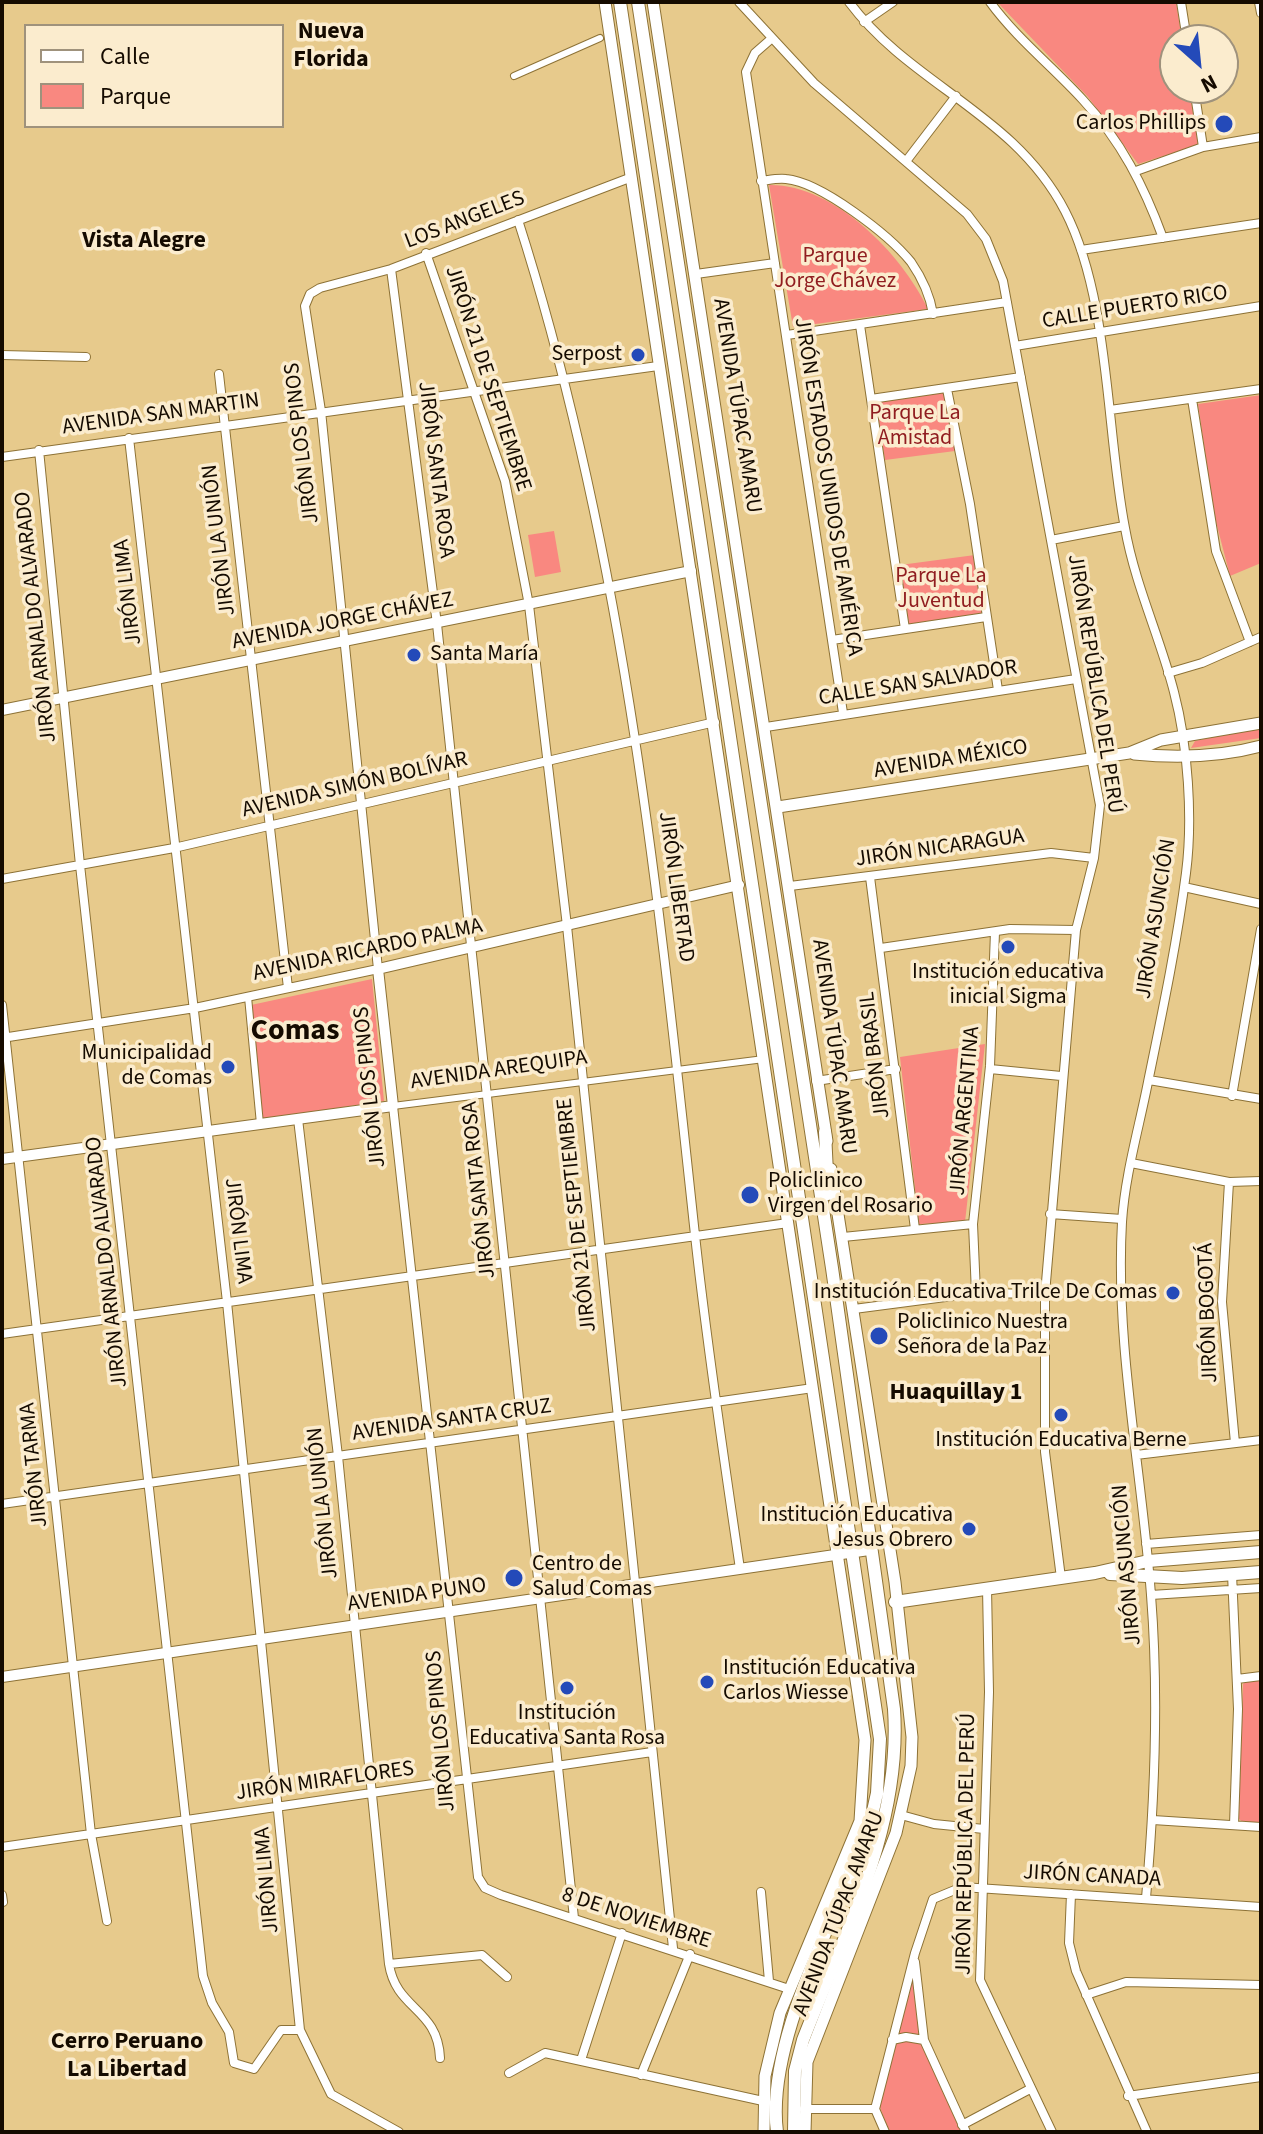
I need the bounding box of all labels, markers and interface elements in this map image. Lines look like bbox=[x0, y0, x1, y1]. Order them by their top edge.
district label: Nueva Florida bbox=[293, 19, 369, 75]
legend bbox=[24, 24, 284, 128]
north arrow bbox=[1159, 24, 1239, 104]
text: Calle bbox=[100, 39, 150, 74]
text: N bbox=[1195, 66, 1223, 101]
text: Parque bbox=[100, 79, 171, 114]
place label: Carlos Phillips bbox=[1076, 111, 1206, 137]
marker: Carlos Phillips bbox=[1213, 113, 1235, 135]
street label: LOS ANGELES bbox=[401, 186, 529, 256]
district label: Vista Alegre bbox=[82, 228, 206, 256]
park label: Parque Jorge Chávez bbox=[774, 244, 896, 296]
street label: JIRÓN 21 DE SEPTIEMBRE bbox=[438, 263, 536, 495]
street label: CALLE PUERTO RICO bbox=[1040, 280, 1230, 336]
street label: AVENIDA TÚPAC AMARU bbox=[706, 297, 766, 515]
street label: JIRÓN ESTADOS UNIDOS DE AMÉRICA bbox=[787, 316, 867, 658]
place label: Serpost bbox=[551, 342, 622, 368]
marker: Serpost bbox=[629, 346, 647, 364]
street label: JIRÓN LOS PINOS bbox=[280, 361, 326, 525]
street label: JIRÓN SANTA ROSA bbox=[411, 380, 459, 560]
street label: AVENIDA SAN MARTIN bbox=[61, 388, 261, 442]
park label: Parque La Amistad bbox=[869, 401, 961, 452]
street label: JIRÓN LA UNIÓN bbox=[198, 463, 242, 617]
street label: JIRÓN ARNALDO ALVARADO bbox=[11, 490, 63, 744]
street label: JIRÓN LIMA bbox=[109, 538, 149, 646]
street label: JIRÓN REPÚBLICA DEL PERÚ bbox=[1060, 552, 1128, 816]
park label: Parque La Juventud bbox=[895, 564, 987, 616]
street label: AVENIDA JORGE CHÁVEZ bbox=[230, 588, 456, 656]
place label: Santa María bbox=[430, 642, 539, 668]
marker: Santa María bbox=[405, 646, 423, 664]
street label: CALLE SAN SALVADOR bbox=[817, 655, 1019, 713]
street label: AVENIDA MÉXICO bbox=[872, 735, 1030, 785]
street label: AVENIDA SIMÓN BOLÍVAR bbox=[240, 747, 470, 825]
street label: JIRÓN LIBERTAD bbox=[651, 810, 699, 964]
street label: JIRÓN NICARAGUA bbox=[854, 824, 1026, 874]
street label: JIRÓN ASUNCIÓN bbox=[1131, 837, 1183, 1001]
street label: AVENIDA RICARDO PALMA bbox=[251, 914, 485, 988]
street label: AVENIDA TÚPAC AMARU bbox=[805, 938, 861, 1156]
marker: Institución educativa inicial Sigma bbox=[999, 938, 1017, 956]
place label: Institución educativa inicial Sigma bbox=[912, 960, 1104, 1012]
street label: JIRÓN BRASIL bbox=[855, 990, 897, 1120]
street label: JIRÓN LOS PINOS bbox=[349, 1005, 393, 1169]
district label: Comas bbox=[251, 1014, 339, 1050]
street label: JIRÓN ARGENTINA bbox=[945, 1025, 987, 1197]
place label: Municipalidad de Comas bbox=[82, 1041, 212, 1092]
street label: AVENIDA AREQUIPA bbox=[409, 1046, 589, 1096]
marker: Municipalidad de Comas bbox=[219, 1058, 237, 1076]
street label: JIRÓN 21 DE SEPTIEMBRE bbox=[553, 1097, 603, 1333]
street label: JIRÓN SANTA ROSA bbox=[458, 1100, 502, 1280]
street label: JIRÓN ARNALDO ALVARADO bbox=[82, 1135, 134, 1389]
place label: Policlinico Virgen del Rosario bbox=[768, 1169, 933, 1220]
street label: JIRÓN LIMA bbox=[217, 1177, 257, 1285]
marker: Policlinico Virgen del Rosario bbox=[739, 1184, 761, 1206]
street label: JIRÓN BOGOTÁ bbox=[1193, 1242, 1225, 1384]
place label: Institución Educativa Trilce De Comas bbox=[814, 1280, 1157, 1306]
marker: Institución Educativa Trilce De Comas bbox=[1164, 1284, 1182, 1302]
place label: Policlinico Nuestra Señora de la Paz bbox=[897, 1310, 1068, 1362]
marker: Policlinico Nuestra Señora de la Paz bbox=[868, 1325, 890, 1347]
district label: Huaquillay 1 bbox=[890, 1380, 1022, 1408]
street label: AVENIDA SANTA CRUZ bbox=[351, 1394, 553, 1448]
street label: JIRÓN TARMA bbox=[15, 1401, 55, 1529]
marker: Institución Educativa Berne bbox=[1052, 1406, 1070, 1424]
street label: JIRÓN LA UNIÓN bbox=[303, 1426, 345, 1580]
place label: Institución Educativa Berne bbox=[935, 1428, 1187, 1454]
street label: JIRÓN ASUNCIÓN bbox=[1108, 1483, 1148, 1647]
place label: Institución Educativa Jesus Obrero bbox=[760, 1503, 953, 1554]
marker: Institución Educativa Jesus Obrero bbox=[960, 1520, 978, 1538]
place label: Centro de Salud Comas bbox=[532, 1552, 652, 1604]
marker: Centro de Salud Comas bbox=[503, 1567, 525, 1589]
street label: AVENIDA PUNO bbox=[346, 1573, 488, 1619]
street label: JIRÓN LOS PINOS bbox=[422, 1649, 462, 1813]
place label: Institución Educativa Carlos Wiesse bbox=[723, 1656, 916, 1708]
marker: Institución Educativa Carlos Wiesse bbox=[698, 1673, 716, 1691]
marker: Institución Educativa Santa Rosa bbox=[558, 1679, 576, 1697]
place label: Institución Educativa Santa Rosa bbox=[469, 1701, 665, 1752]
street label: JIRÓN REPÚBLICA DEL PERÚ bbox=[952, 1713, 982, 1975]
street label: JIRÓN MIRAFLORES bbox=[234, 1756, 416, 1808]
street label: AVENIDA TÚPAC AMARU bbox=[789, 1808, 891, 2020]
street label: JIRÓN LIMA bbox=[250, 1826, 286, 1934]
street label: JIRÓN CANADA bbox=[1022, 1860, 1162, 1894]
street label: 8 DE NOVIEMBRE bbox=[558, 1882, 714, 1956]
district label: Cerro Peruano La Libertad bbox=[51, 2029, 203, 2085]

